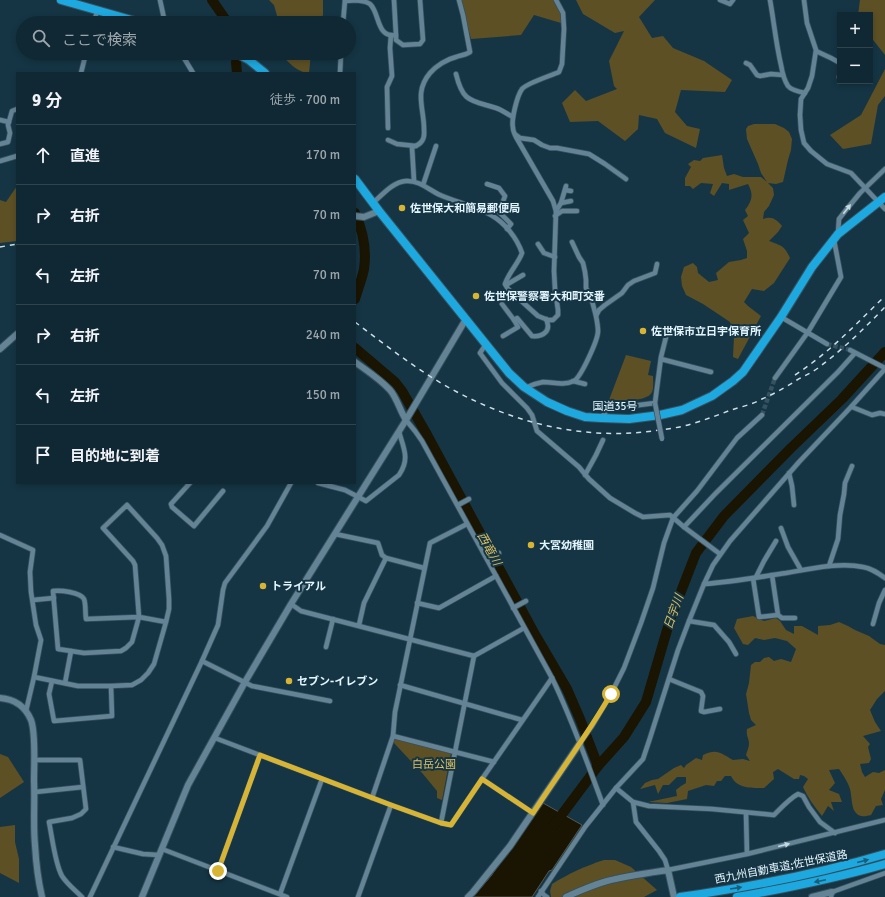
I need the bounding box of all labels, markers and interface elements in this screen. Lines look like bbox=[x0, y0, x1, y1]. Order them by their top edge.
map controls bbox=[837, 12, 873, 84]
button: + bbox=[837, 12, 873, 48]
search box bbox=[16, 16, 356, 60]
icon: search bbox=[30, 27, 52, 49]
text: ここで検索 bbox=[62, 31, 137, 49]
button: − bbox=[837, 48, 873, 84]
text: 9 分 bbox=[32, 90, 62, 111]
text: 徒歩 · 700 m bbox=[270, 92, 340, 108]
icon: ahead bbox=[32, 144, 54, 166]
text: 直進 bbox=[70, 147, 100, 165]
text: 170 m bbox=[306, 147, 340, 163]
place label: 佐世保大和簡易郵便局 bbox=[410, 202, 520, 215]
marker: 佐世保大和簡易郵便局 bbox=[397, 203, 407, 213]
one-way arrow bbox=[843, 203, 851, 214]
icon: right bbox=[32, 204, 54, 226]
text: 右折 bbox=[70, 207, 100, 225]
text: 70 m bbox=[313, 207, 340, 223]
icon: left bbox=[32, 264, 54, 286]
text: 左折 bbox=[70, 267, 100, 285]
text: 70 m bbox=[313, 267, 340, 283]
place label: 佐世保警察署大和町交番 bbox=[484, 290, 605, 303]
marker: 佐世保警察署大和町交番 bbox=[471, 291, 481, 301]
icon: right bbox=[32, 324, 54, 346]
place label: 佐世保市立日宇保育所 bbox=[651, 325, 761, 338]
marker: 佐世保市立日宇保育所 bbox=[638, 326, 648, 336]
text: 右折 bbox=[70, 327, 100, 345]
text: 240 m bbox=[306, 327, 340, 343]
icon: left bbox=[32, 384, 54, 406]
text: 左折 bbox=[70, 387, 100, 405]
text: 150 m bbox=[306, 387, 340, 403]
street label: 国道35号 bbox=[593, 400, 637, 413]
icon: arrive bbox=[32, 444, 54, 466]
text: 目的地に到着 bbox=[70, 447, 160, 465]
water label: 西竜川 bbox=[474, 530, 505, 570]
place label: 大宮幼稚園 bbox=[539, 539, 594, 552]
marker: 大宮幼稚園 bbox=[526, 540, 536, 550]
place label: トライアル bbox=[271, 580, 326, 593]
marker: トライアル bbox=[258, 581, 268, 591]
water label: 日宇川 bbox=[661, 591, 688, 631]
place label: セブン-イレブン bbox=[297, 675, 378, 688]
marker: セブン-イレブン bbox=[284, 676, 294, 686]
route start bbox=[602, 685, 620, 703]
park label: 白岳公園 bbox=[412, 758, 456, 771]
one-way arrow bbox=[778, 841, 791, 847]
street label: 西九州自動車道;佐世保道路 bbox=[713, 848, 849, 886]
one-way arrow bbox=[857, 858, 869, 864]
route end bbox=[209, 862, 227, 880]
one-way arrow bbox=[814, 878, 826, 884]
one-way arrow bbox=[730, 885, 742, 891]

